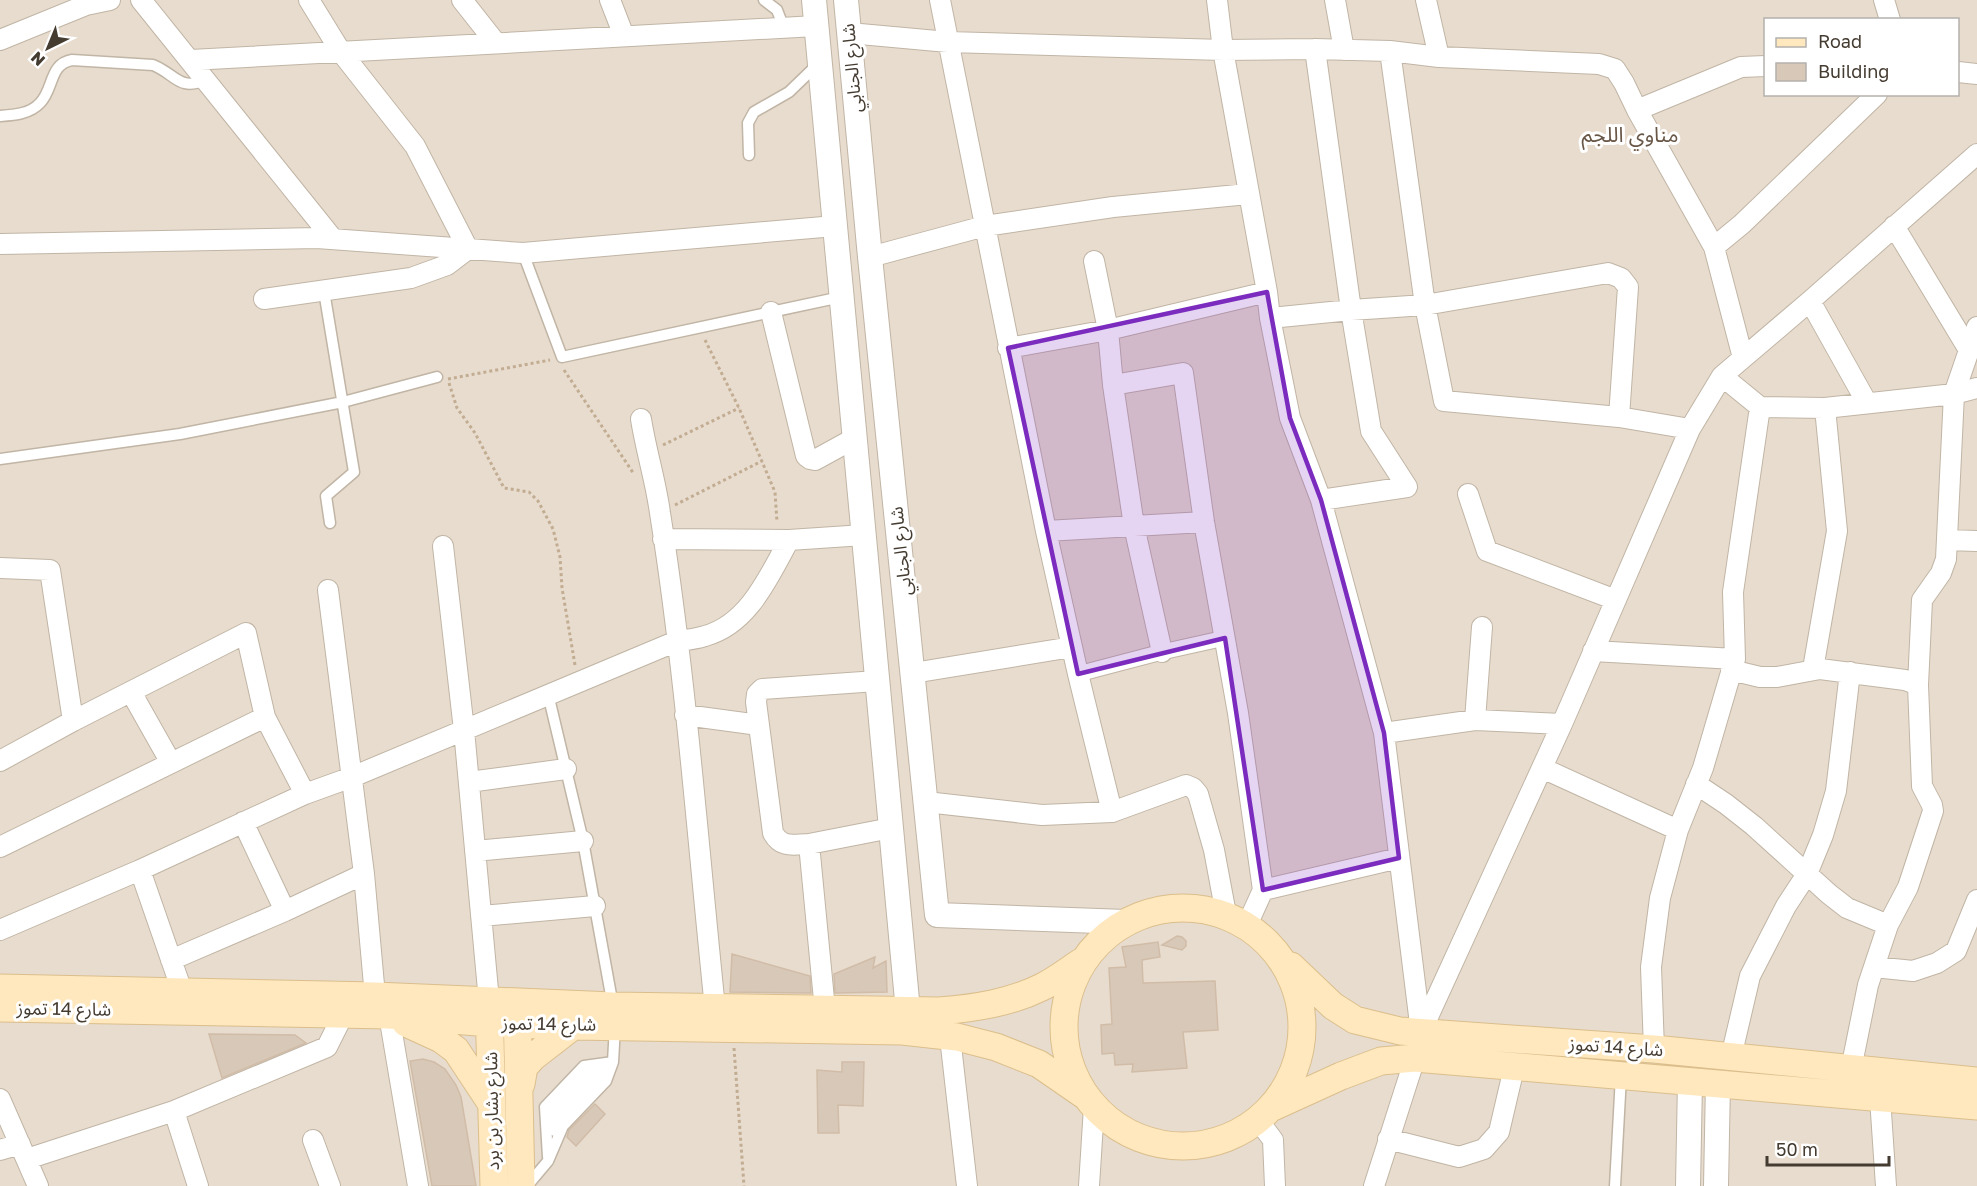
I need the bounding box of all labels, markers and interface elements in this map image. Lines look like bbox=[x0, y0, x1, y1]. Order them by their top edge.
north arrow bbox=[18, 18, 78, 78]
legend bbox=[1764, 18, 1959, 96]
street label: شارع الجنابي bbox=[836, 22, 870, 114]
text: Road bbox=[1818, 30, 1862, 52]
text: N bbox=[26, 48, 49, 70]
text: Building bbox=[1818, 60, 1889, 82]
district label: مناوي اللجم bbox=[1582, 121, 1678, 151]
street label: شارع الجنابي bbox=[884, 505, 920, 597]
street label: شارع 14 تموز bbox=[15, 996, 112, 1024]
street label: شارع 14 تموز bbox=[500, 1011, 597, 1039]
street label: شارع 14 تموز bbox=[1567, 1032, 1664, 1064]
street label: شارع بشار بن برد bbox=[479, 1051, 507, 1170]
scale bar bbox=[1767, 1129, 1888, 1167]
text: 50 m bbox=[1776, 1138, 1818, 1160]

